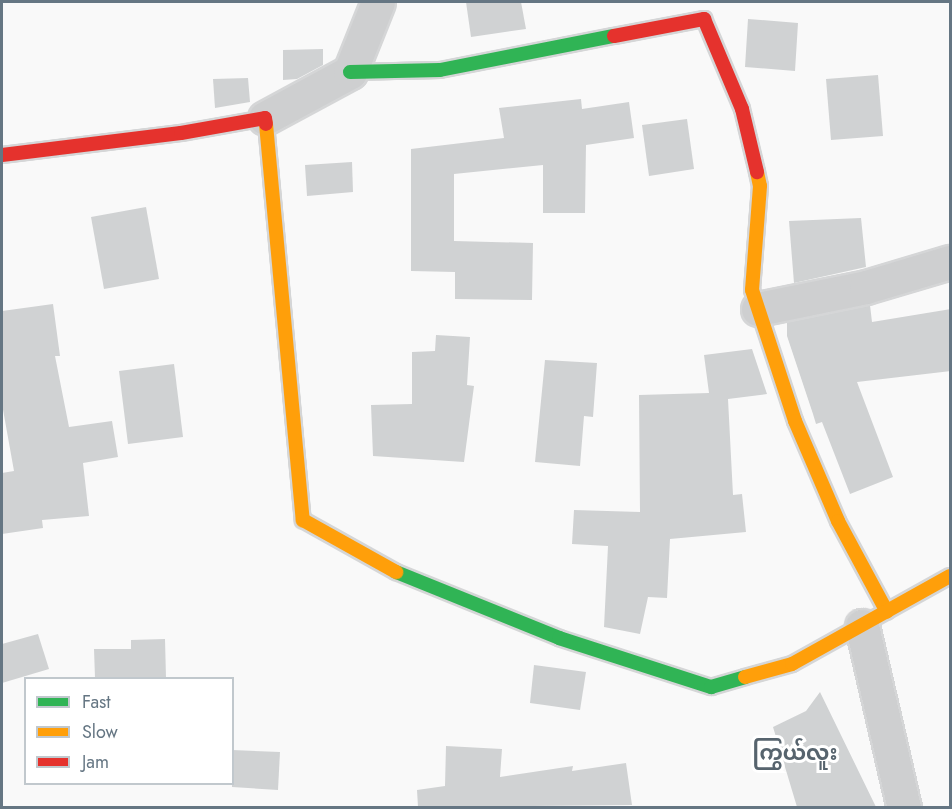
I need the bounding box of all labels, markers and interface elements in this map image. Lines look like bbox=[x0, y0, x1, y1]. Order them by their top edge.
legend bbox=[24, 677, 234, 785]
text: Fast bbox=[82, 689, 111, 715]
text: Slow bbox=[82, 719, 118, 745]
district label: ကြွယ်လူး bbox=[753, 740, 837, 766]
text: Jam bbox=[82, 749, 109, 775]

